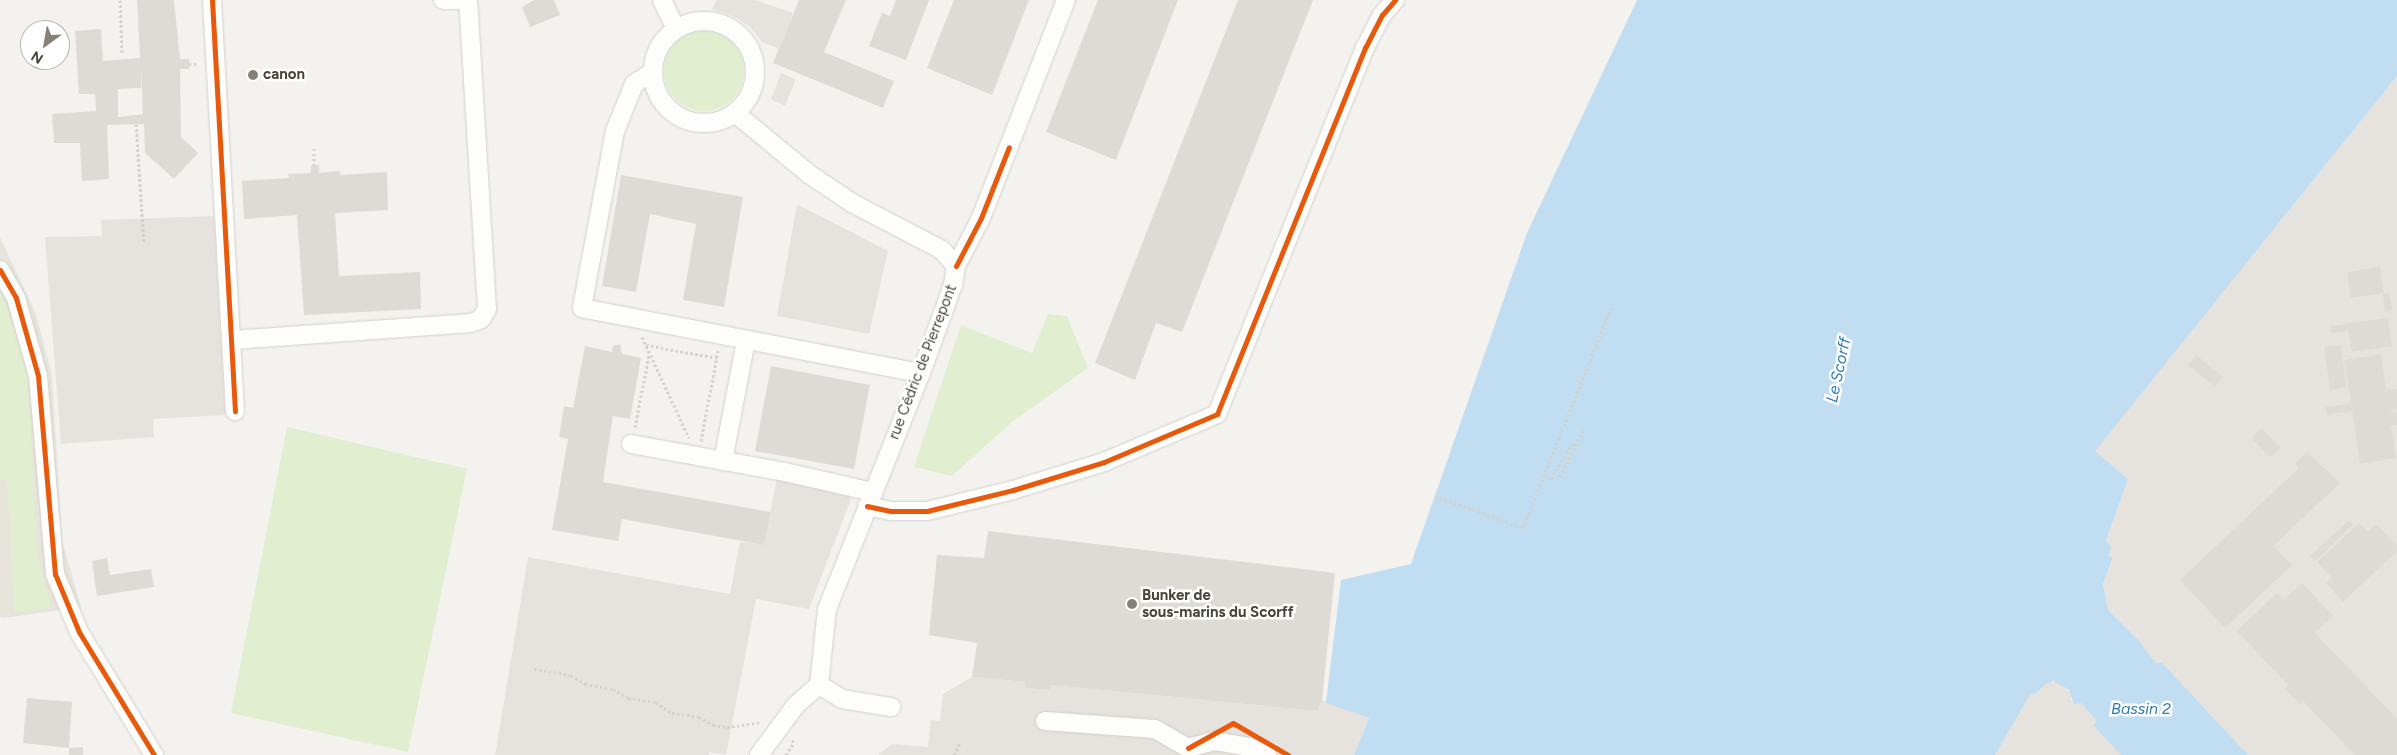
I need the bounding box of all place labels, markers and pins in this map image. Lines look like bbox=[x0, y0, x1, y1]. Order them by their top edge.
place label: canon bbox=[263, 66, 305, 84]
marker: canon bbox=[247, 69, 259, 81]
place label: Bunker de sous-marins du Scorff bbox=[1142, 586, 1294, 621]
marker: Bunker de sous-marins du Scorff bbox=[1126, 598, 1138, 610]

